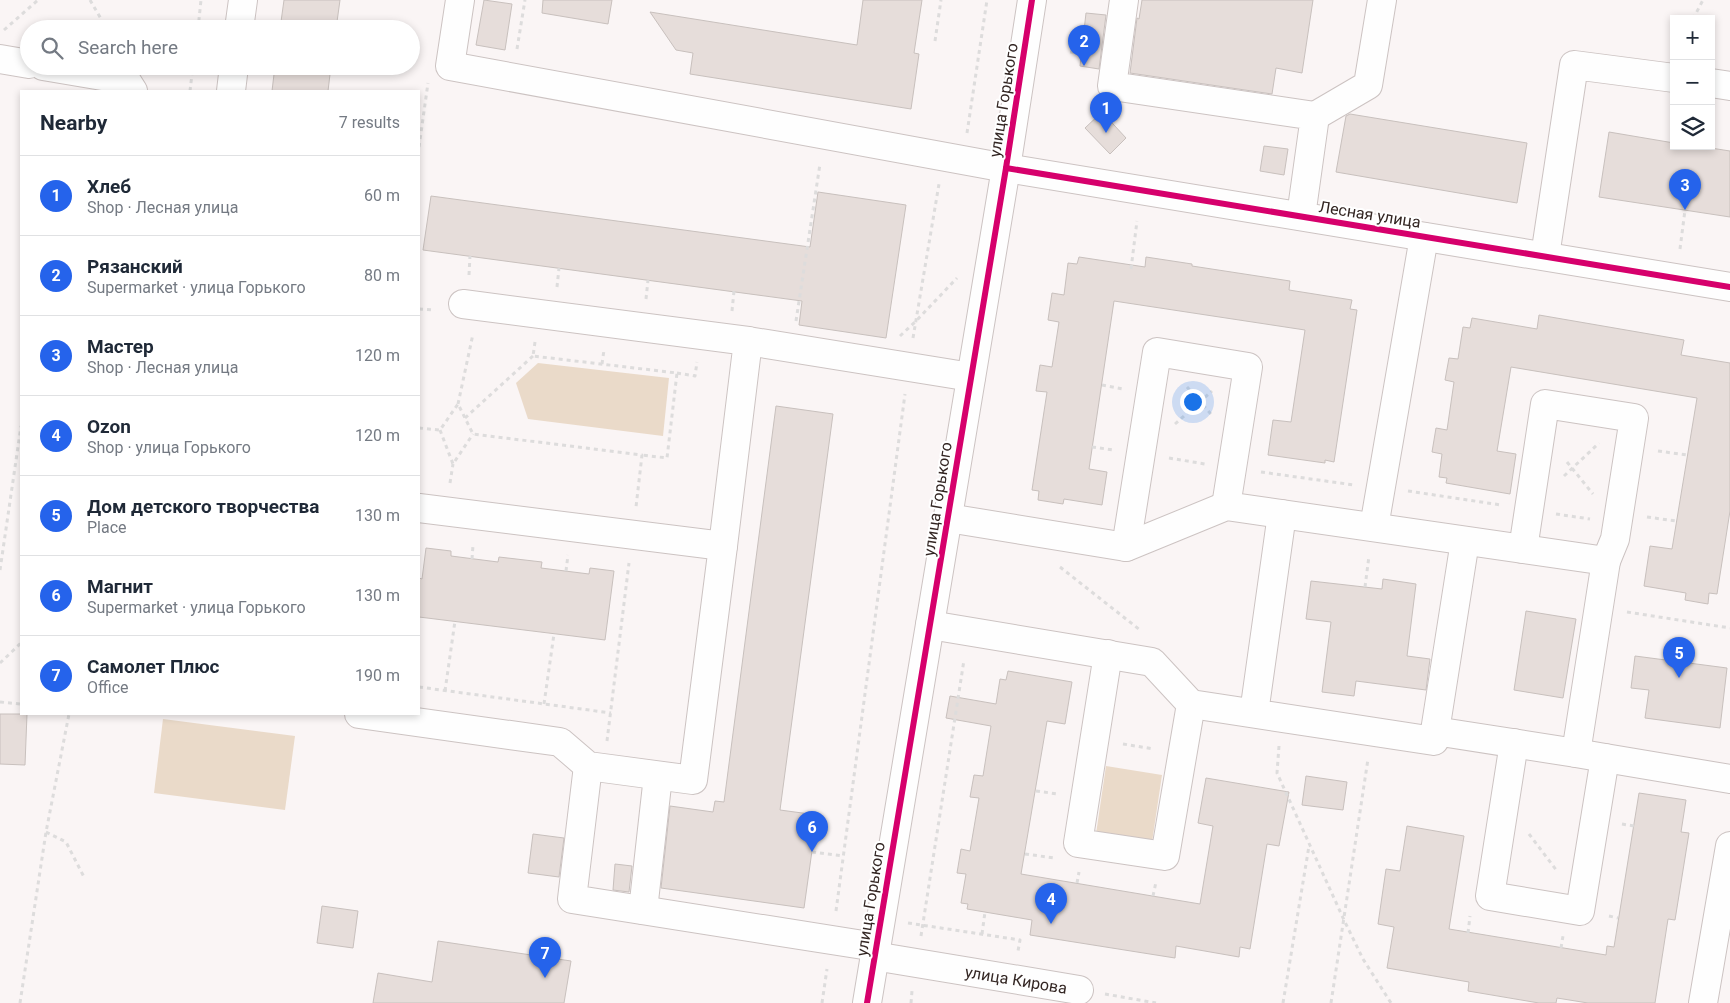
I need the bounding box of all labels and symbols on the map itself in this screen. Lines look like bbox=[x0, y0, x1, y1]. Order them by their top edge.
pin: 2 bbox=[1068, 25, 1100, 66]
street label: улица Горького bbox=[985, 42, 1022, 159]
pin: 1 bbox=[1090, 92, 1122, 133]
pin: 3 bbox=[1669, 169, 1701, 210]
street label: Лесная улица bbox=[1318, 197, 1422, 232]
your location bbox=[1180, 389, 1206, 415]
street label: улица Горького bbox=[919, 441, 956, 558]
pin: 5 bbox=[1663, 637, 1695, 678]
pin: 6 bbox=[796, 811, 828, 852]
street label: улица Горького bbox=[852, 841, 889, 958]
pin: 4 bbox=[1035, 883, 1067, 924]
pin: 7 bbox=[529, 937, 561, 978]
street label: улица Кирова bbox=[964, 962, 1068, 998]

